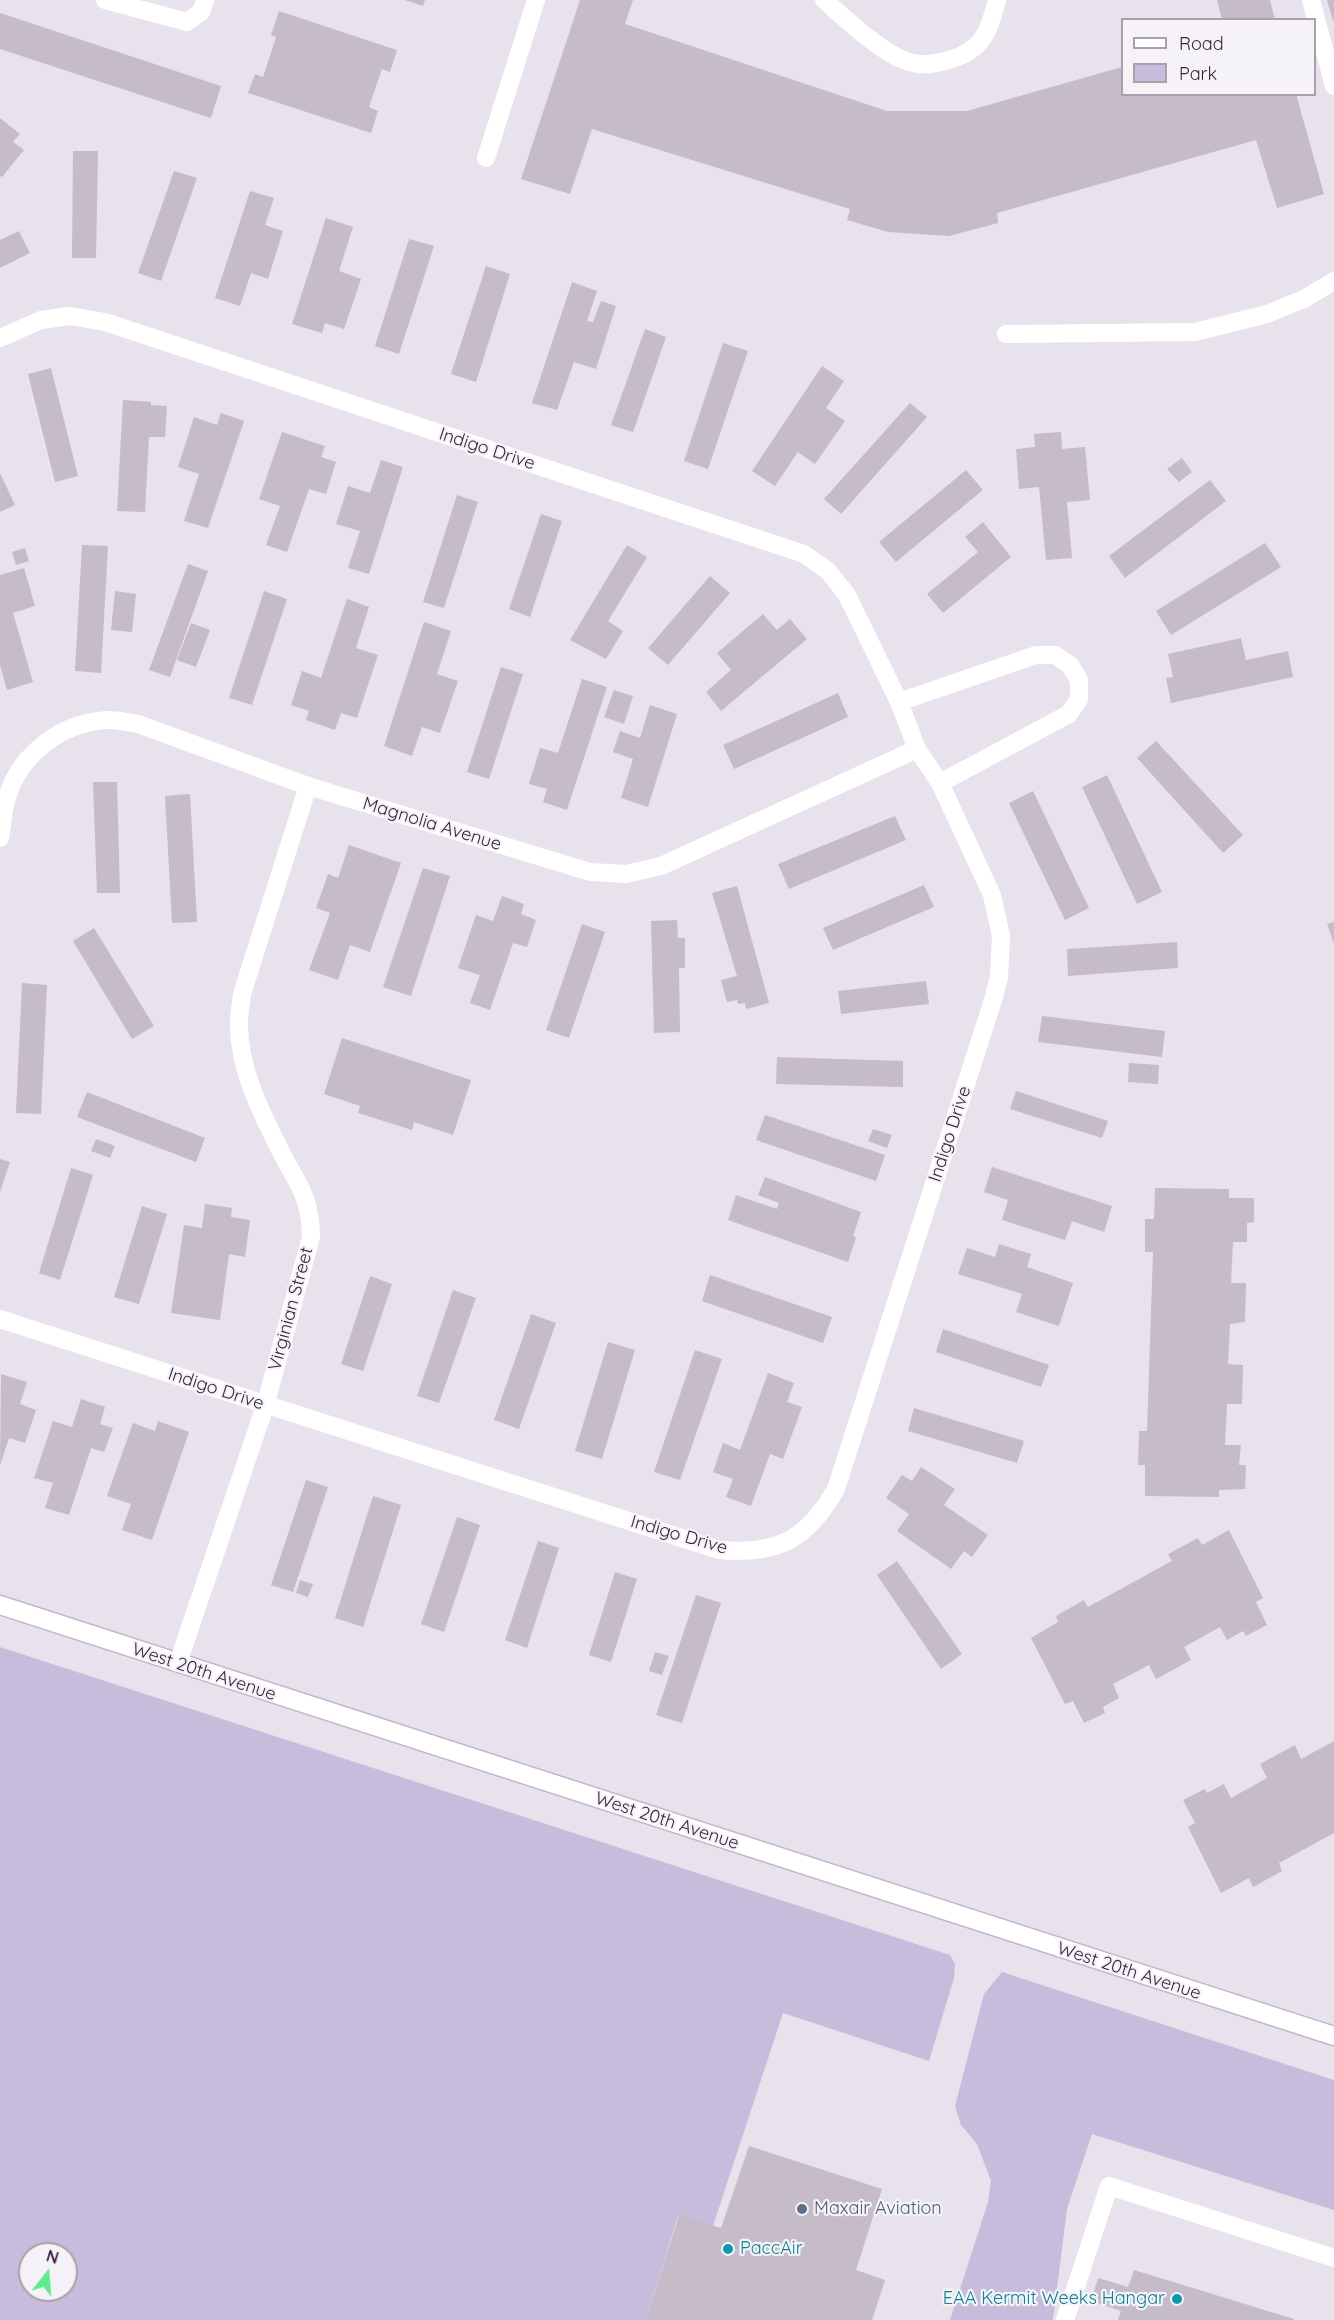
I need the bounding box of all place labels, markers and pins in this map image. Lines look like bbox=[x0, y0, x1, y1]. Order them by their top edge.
place label: Maxair Aviation bbox=[814, 2198, 942, 2220]
marker: Maxair Aviation bbox=[795, 2202, 809, 2216]
place label: PaccAir bbox=[740, 2238, 803, 2260]
marker: PaccAir bbox=[721, 2242, 735, 2256]
place label: EAA Kermit Weeks Hangar bbox=[943, 2288, 1165, 2310]
marker: EAA Kermit Weeks Hangar bbox=[1170, 2292, 1184, 2306]

